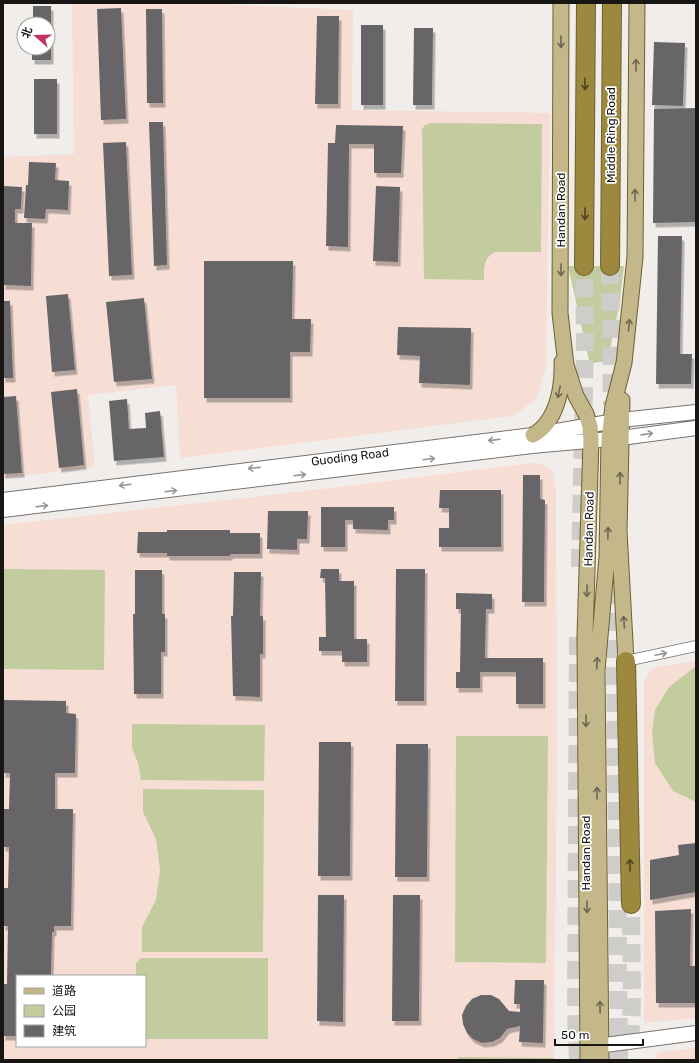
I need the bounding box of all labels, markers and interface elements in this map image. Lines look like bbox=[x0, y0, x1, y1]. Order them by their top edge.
north arrow bbox=[16, 16, 56, 56]
text: 北 bbox=[19, 25, 35, 40]
one-way arrow bbox=[557, 35, 565, 48]
one-way arrow bbox=[632, 59, 640, 72]
one-way arrow bbox=[581, 77, 589, 90]
street label: Middle Ring Road bbox=[604, 87, 618, 183]
street label: Handan Road bbox=[554, 173, 568, 247]
one-way arrow bbox=[632, 189, 639, 202]
one-way arrow bbox=[581, 207, 589, 220]
one-way arrow bbox=[557, 263, 565, 276]
one-way arrow bbox=[625, 319, 633, 332]
one-way arrow bbox=[554, 385, 562, 398]
one-way arrow bbox=[640, 430, 653, 438]
one-way arrow bbox=[488, 436, 501, 444]
street label: Guoding Road bbox=[310, 445, 390, 469]
one-way arrow bbox=[422, 455, 435, 463]
one-way arrow bbox=[248, 465, 261, 472]
one-way arrow bbox=[293, 471, 306, 479]
one-way arrow bbox=[616, 472, 624, 485]
one-way arrow bbox=[119, 481, 132, 489]
one-way arrow bbox=[164, 487, 177, 495]
street label: Handan Road bbox=[581, 491, 597, 567]
one-way arrow bbox=[35, 502, 48, 510]
one-way arrow bbox=[604, 527, 612, 540]
one-way arrow bbox=[583, 584, 591, 597]
one-way arrow bbox=[621, 616, 628, 629]
one-way arrow bbox=[654, 649, 667, 657]
one-way arrow bbox=[593, 657, 601, 670]
one-way arrow bbox=[582, 714, 590, 727]
one-way arrow bbox=[593, 787, 601, 800]
street label: Handan Road bbox=[579, 816, 593, 890]
one-way arrow bbox=[626, 859, 634, 872]
one-way arrow bbox=[583, 900, 591, 913]
legend bbox=[16, 975, 146, 1047]
text: 道路 bbox=[52, 984, 76, 998]
one-way arrow bbox=[596, 1001, 604, 1014]
text: 公园 bbox=[52, 1004, 76, 1018]
scale bar bbox=[555, 1021, 643, 1047]
text: 建筑 bbox=[52, 1024, 76, 1038]
text: 50 m bbox=[561, 1028, 589, 1042]

